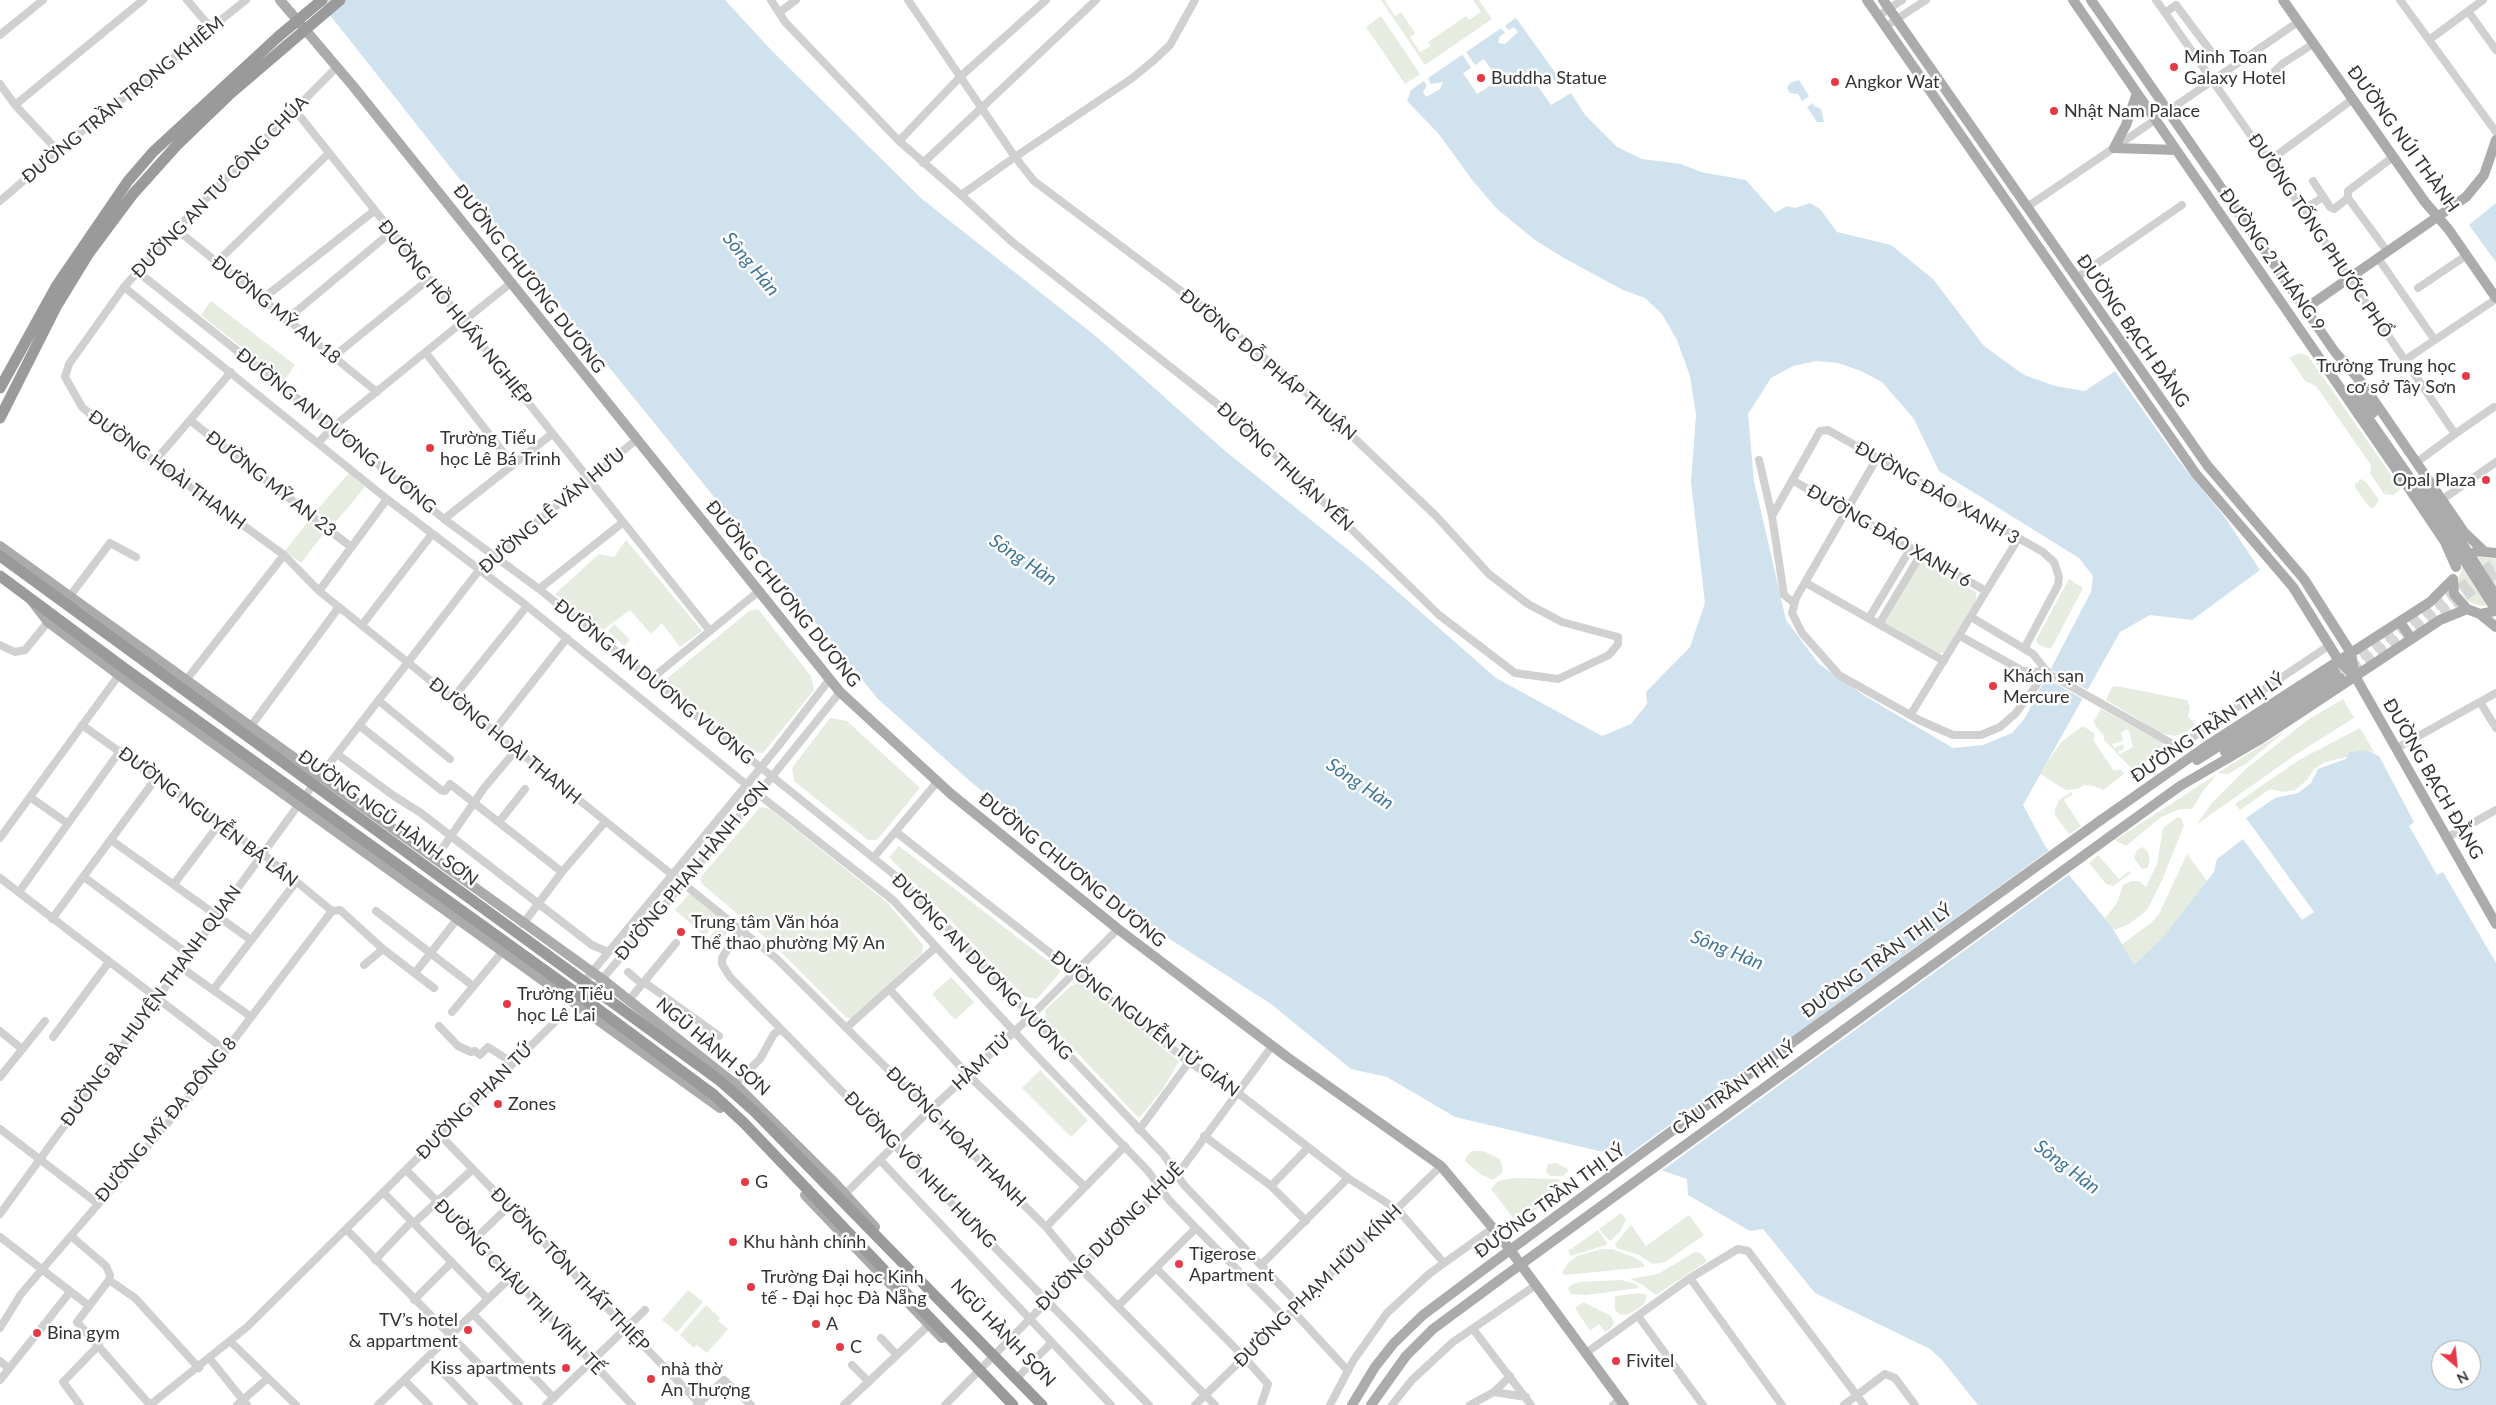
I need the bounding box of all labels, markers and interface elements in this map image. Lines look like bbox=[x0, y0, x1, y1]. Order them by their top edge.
street label: ĐƯỜNG TRẦN TRỌNG KHIÊM bbox=[18, 12, 228, 188]
place label: Minh Toan Galaxy Hotel bbox=[2184, 46, 2286, 88]
marker: Minh Toan Galaxy Hotel bbox=[2168, 61, 2180, 73]
street label: ĐƯỜNG NÚI THÀNH bbox=[2342, 61, 2464, 217]
place label: Buddha Statue bbox=[1491, 67, 1607, 89]
place label: Angkor Wat bbox=[1845, 71, 1939, 93]
marker: Buddha Statue bbox=[1475, 72, 1487, 84]
marker: Angkor Wat bbox=[1829, 76, 1841, 88]
street label: ĐƯỜNG AN TƯ CÔNG CHÚA bbox=[127, 91, 313, 283]
place label: Nhật Nam Palace bbox=[2064, 100, 2200, 122]
marker: Nhật Nam Palace bbox=[2048, 105, 2060, 117]
street label: ĐƯỜNG TỐNG PHƯỚC PHỔ bbox=[2243, 130, 2397, 342]
street label: ĐƯỜNG CHƯƠNG DƯƠNG bbox=[449, 180, 609, 378]
street label: ĐƯỜNG 2 THÁNG 9 bbox=[2215, 185, 2329, 335]
street label: ĐƯỜNG HỒ HUẤN NGHIỆP bbox=[373, 216, 537, 410]
water label: Sông Hàn bbox=[718, 228, 784, 300]
street label: ĐƯỜNG BẠCH ĐẰNG bbox=[2072, 250, 2194, 412]
street label: ĐƯỜNG MỸ AN 18 bbox=[207, 251, 345, 369]
street label: ĐƯỜNG ĐỖ PHÁP THUẬN bbox=[1175, 285, 1361, 445]
street label: ĐƯỜNG AN DƯƠNG VƯƠNG bbox=[232, 344, 440, 518]
place label: Trường Trung học cơ sở Tây Sơn bbox=[2316, 355, 2456, 398]
marker: Trường Trung học cơ sở Tây Sơn bbox=[2460, 370, 2472, 382]
street label: ĐƯỜNG THUẬN YẾN bbox=[1212, 398, 1358, 536]
street label: ĐƯỜNG HOÀI THANH bbox=[84, 406, 250, 534]
street label: ĐƯỜNG MỸ AN 23 bbox=[202, 426, 340, 542]
place label: Trường Tiểu học Lê Bá Trinh bbox=[440, 427, 561, 469]
street label: ĐƯỜNG ĐẢO XANH 3 bbox=[1851, 437, 2023, 549]
marker: Trường Tiểu học Lê Bá Trinh bbox=[424, 442, 436, 454]
street label: ĐƯỜNG LÊ VĂN HƯU bbox=[475, 444, 629, 578]
place label: Opal Plaza bbox=[2393, 469, 2476, 491]
marker: Opal Plaza bbox=[2480, 474, 2492, 486]
street label: ĐƯỜNG ĐẢO XANH 6 bbox=[1803, 480, 1975, 592]
street label: ĐƯỜNG CHƯƠNG DƯƠNG bbox=[701, 496, 865, 692]
water label: Sông Hàn bbox=[985, 529, 1061, 591]
street label: ĐƯỜNG AN DƯƠNG VƯƠNG bbox=[550, 595, 758, 769]
place label: Khách sạn Mercure bbox=[2003, 665, 2084, 708]
street label: ĐƯỜNG TRẦN THỊ LÝ bbox=[2127, 669, 2289, 787]
street label: ĐƯỜNG HOÀI THANH bbox=[425, 673, 585, 809]
marker: Khách sạn Mercure bbox=[1987, 680, 1999, 692]
street label: ĐƯỜNG BẠCH ĐẰNG bbox=[2378, 695, 2488, 863]
street label: ĐƯỜNG NGUYỄN BÁ LÂN bbox=[114, 742, 302, 892]
street label: ĐƯỜNG NGŨ HÀNH SƠN bbox=[294, 745, 482, 891]
water label: Sông Hàn bbox=[1322, 753, 1398, 815]
street label: ĐƯỜNG PHAN HÀNH SƠN bbox=[611, 777, 773, 965]
street label: ĐƯỜNG CHƯƠNG DƯƠNG bbox=[974, 788, 1170, 952]
street label: ĐƯỜNG AN DƯƠNG VƯƠNG bbox=[887, 869, 1077, 1065]
street label: ĐƯỜNG BÀ HUYỆN THANH QUAN bbox=[56, 881, 246, 1131]
street label: ĐƯỜNG TRẦN THỊ LÝ bbox=[1798, 899, 1956, 1023]
place label: Trung tâm Văn hóa Thể thao phường Mỹ An bbox=[691, 911, 885, 954]
water label: Sông Hàn bbox=[1687, 925, 1767, 975]
marker: Trung tâm Văn hóa Thể thao phường Mỹ An bbox=[675, 926, 687, 938]
street label: ĐƯỜNG NGUYỄN TỬ GIẢN bbox=[1047, 946, 1243, 1102]
place label: Trường Tiểu học Lê Lai bbox=[517, 983, 613, 1026]
street label: NGŨ HÀNH SƠN bbox=[652, 993, 774, 1101]
marker: Trường Tiểu học Lê Lai bbox=[501, 998, 513, 1010]
street label: HÀM TỬ bbox=[948, 1029, 1016, 1095]
street label: ĐƯỜNG MỸ ĐA ĐÔNG 8 bbox=[91, 1033, 241, 1207]
street label: CẦU TRẦN THỊ LÝ bbox=[1668, 1036, 1800, 1140]
street label: ĐƯỜNG PHAN TỨ bbox=[412, 1038, 538, 1164]
street label: ĐƯỜNG HOÀI THANH bbox=[881, 1062, 1031, 1212]
street label: ĐƯỜNG VÕ NHƯ HƯNG bbox=[840, 1087, 1000, 1253]
place label: Zones bbox=[508, 1093, 556, 1115]
marker: Zones bbox=[492, 1098, 504, 1110]
water label: Sông Hàn bbox=[2030, 1135, 2104, 1199]
street label: ĐƯỜNG TRẦN THỊ LÝ bbox=[1471, 1139, 1629, 1263]
street label: ĐƯỜNG DƯƠNG KHUÊ bbox=[1032, 1159, 1188, 1315]
place label: G bbox=[755, 1171, 768, 1193]
marker: G bbox=[739, 1176, 751, 1188]
street label: ĐƯỜNG TÔN THẤT THIỆP bbox=[486, 1184, 654, 1356]
street label: ĐƯỜNG CHÂU THỊ VĨNH TẾ bbox=[429, 1195, 609, 1379]
street label: ĐƯỜNG PHẠM HỮU KÍNH bbox=[1230, 1200, 1406, 1372]
place label: Khu hành chính bbox=[743, 1231, 866, 1253]
marker: Khu hành chính bbox=[727, 1236, 739, 1248]
place label: Tigerose Apartment bbox=[1189, 1243, 1274, 1286]
marker: Tigerose Apartment bbox=[1173, 1258, 1185, 1270]
place label: Trường Đại học Kinh tế - Đại học Đà Nẵng bbox=[761, 1266, 927, 1308]
street label: NGŨ HÀNH SƠN bbox=[946, 1275, 1060, 1391]
marker: Trường Đại học Kinh tế - Đại học Đà Nẵng bbox=[745, 1281, 757, 1293]
place label: TV’s hotel & appartment bbox=[349, 1309, 458, 1352]
place label: A bbox=[826, 1313, 838, 1335]
marker: A bbox=[810, 1318, 822, 1330]
place label: Bina gym bbox=[47, 1322, 120, 1344]
marker: TV’s hotel & appartment bbox=[462, 1324, 474, 1336]
marker: Bina gym bbox=[31, 1327, 43, 1339]
place label: C bbox=[850, 1336, 862, 1358]
north arrow bbox=[2431, 1340, 2481, 1390]
marker: C bbox=[834, 1341, 846, 1353]
place label: Fivitel bbox=[1626, 1350, 1674, 1372]
marker: Fivitel bbox=[1610, 1355, 1622, 1367]
place label: Kiss apartments bbox=[430, 1357, 556, 1379]
place label: nhà thờ An Thượng bbox=[661, 1358, 750, 1400]
marker: Kiss apartments bbox=[560, 1362, 572, 1374]
text: N bbox=[2454, 1368, 2472, 1388]
marker: nhà thờ An Thượng bbox=[645, 1373, 657, 1385]

